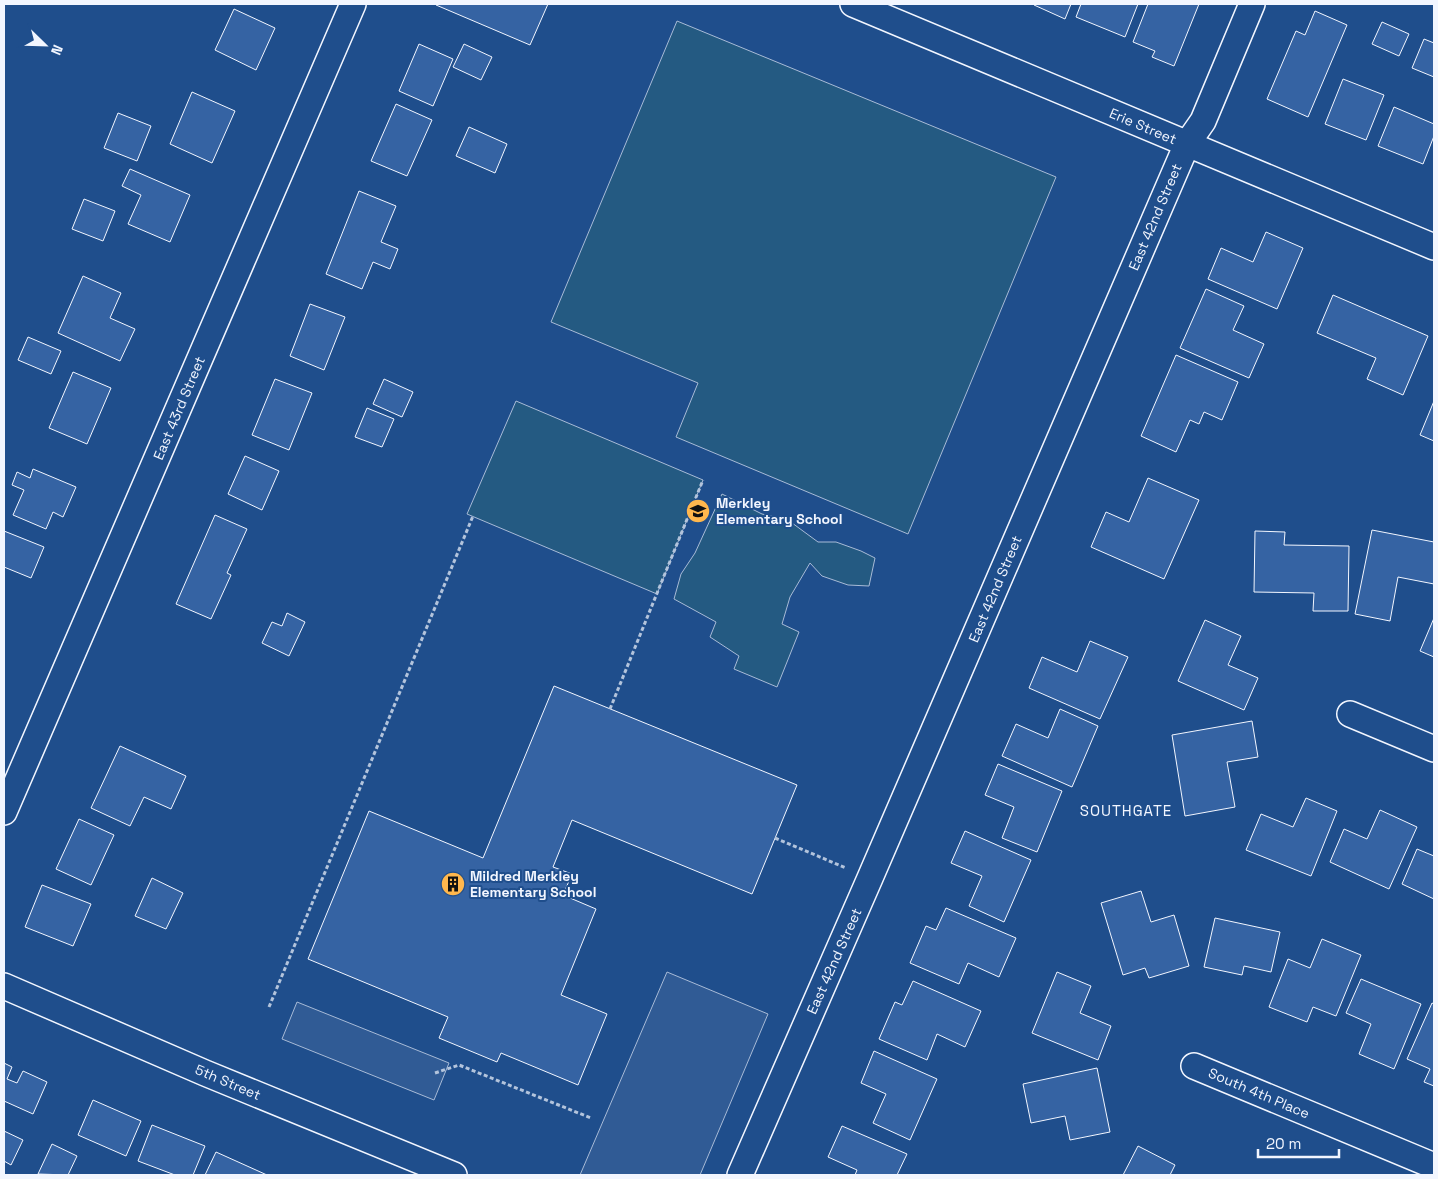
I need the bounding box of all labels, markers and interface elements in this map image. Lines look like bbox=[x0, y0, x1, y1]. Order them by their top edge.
north arrow bbox=[20, 20, 70, 70]
text: N bbox=[47, 42, 67, 58]
street label: Erie Street bbox=[1107, 104, 1179, 148]
street label: East 42nd Street bbox=[1124, 161, 1186, 273]
street label: East 43rd Street bbox=[149, 354, 209, 462]
place label: Merkley Elementary School bbox=[716, 494, 842, 528]
school or university icon: Merkley Elementary School bbox=[685, 498, 711, 524]
street label: East 42nd Street bbox=[964, 533, 1026, 645]
district label: SOUTHGATE bbox=[1080, 801, 1172, 820]
place label: Mildred Merkley Elementary School bbox=[470, 867, 596, 901]
building icon: Mildred Merkley Elementary School bbox=[440, 871, 466, 897]
street label: East 42nd Street bbox=[803, 905, 865, 1017]
street label: 5th Street bbox=[192, 1060, 264, 1104]
street label: South 4th Place bbox=[1206, 1064, 1312, 1122]
scale bar bbox=[1258, 1126, 1339, 1158]
text: 20 m bbox=[1266, 1134, 1301, 1153]

